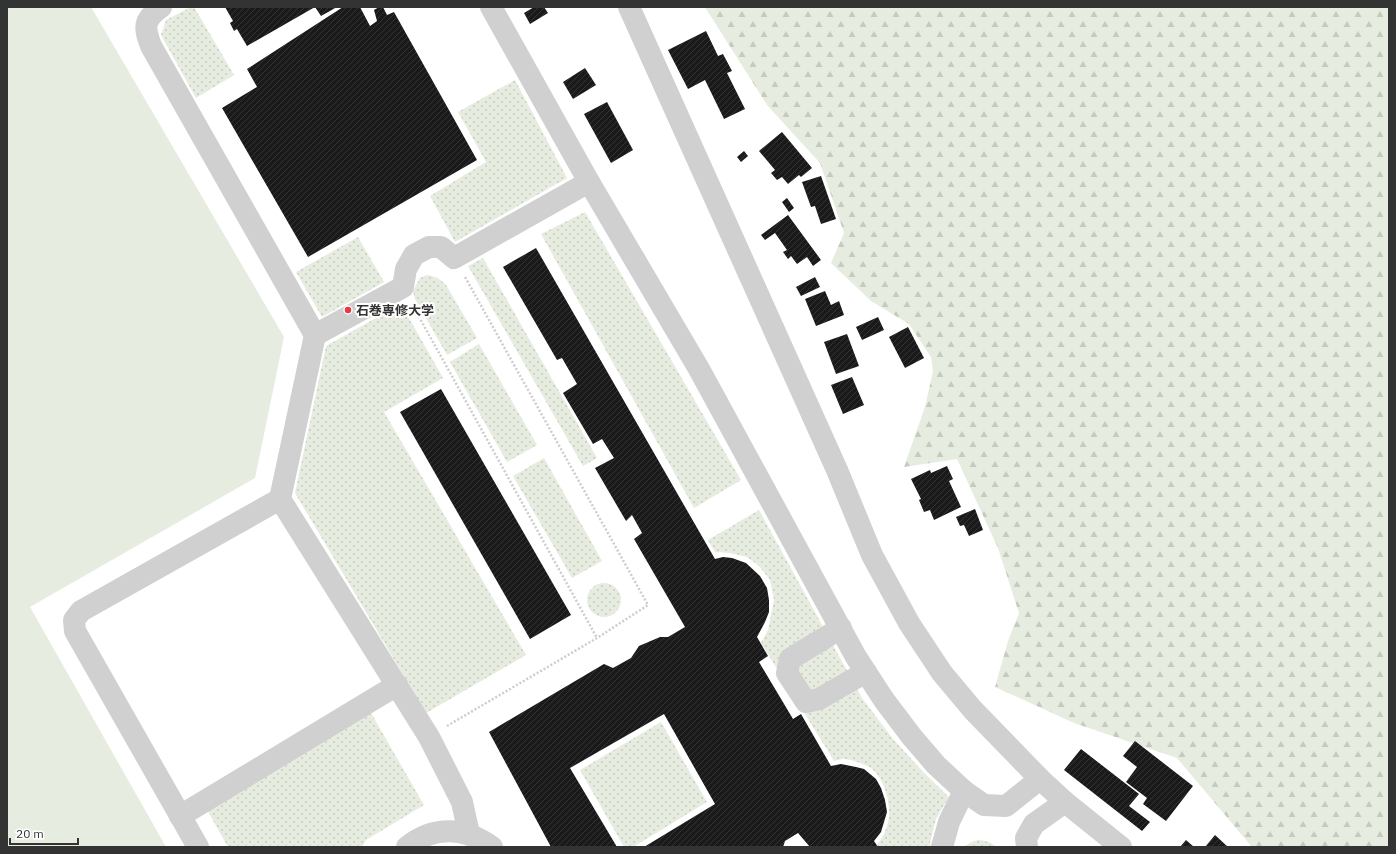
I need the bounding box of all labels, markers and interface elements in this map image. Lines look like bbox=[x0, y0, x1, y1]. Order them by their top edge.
place label: 石巻専修大学 bbox=[356, 302, 434, 319]
marker: 石巻専修大学 bbox=[343, 305, 353, 315]
scale bar bbox=[10, 820, 78, 846]
text: 20 m bbox=[16, 826, 44, 841]

